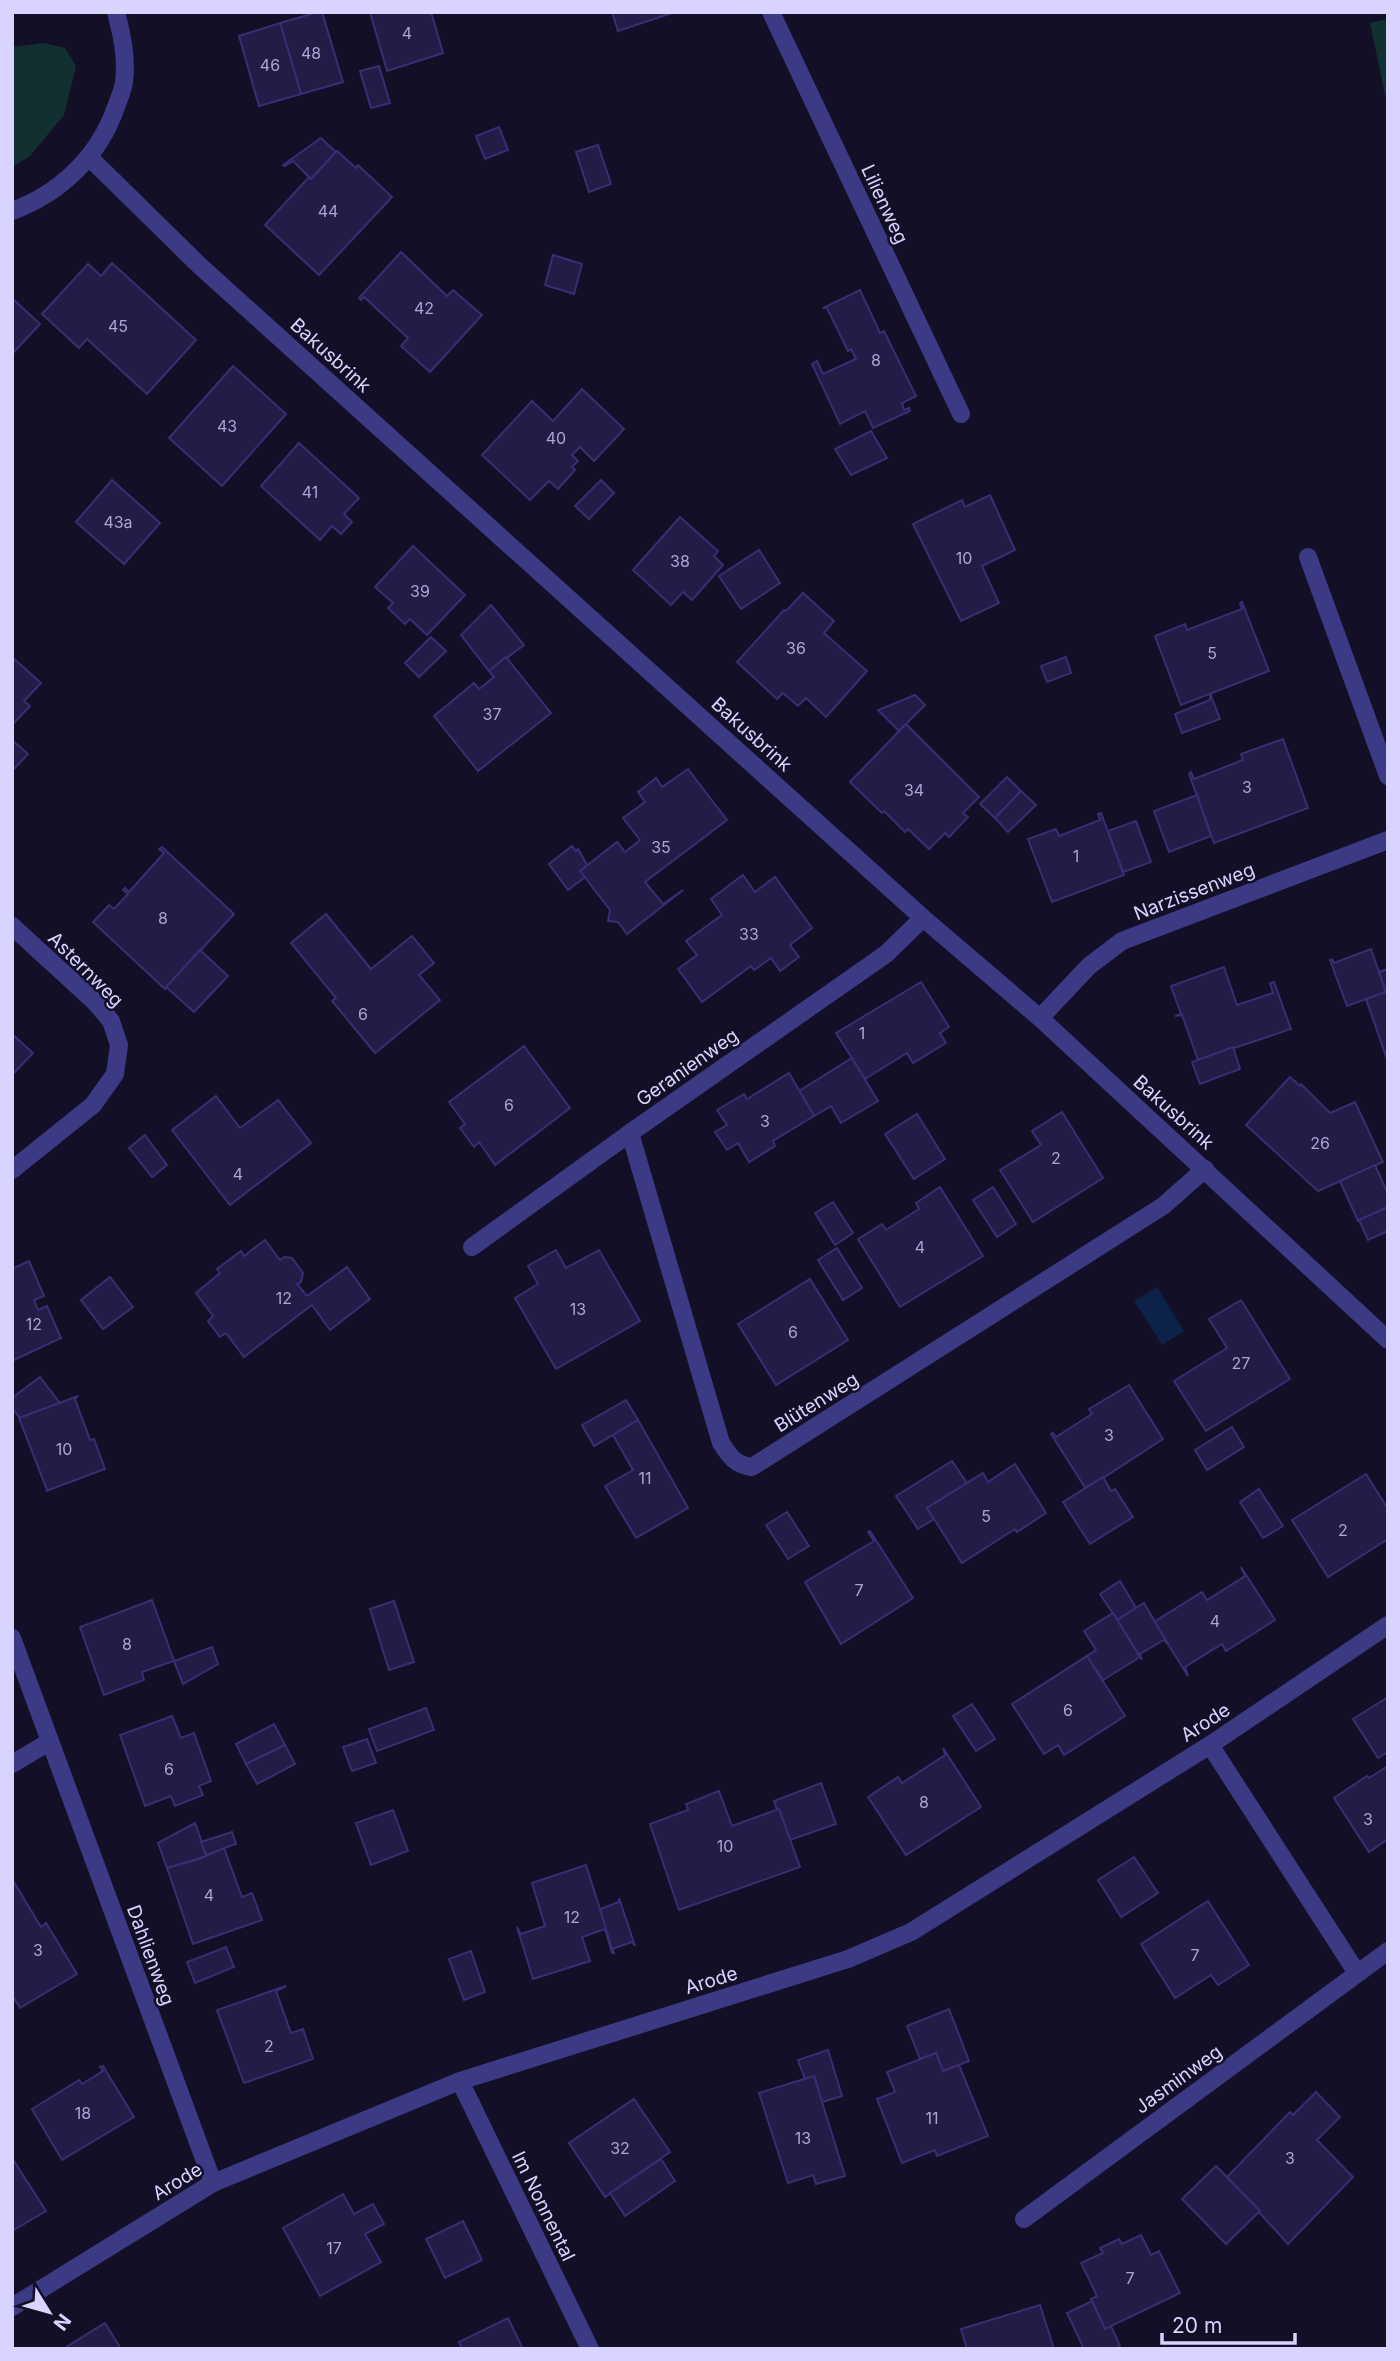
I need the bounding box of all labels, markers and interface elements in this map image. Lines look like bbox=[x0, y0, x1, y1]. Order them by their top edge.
house number: 4 bbox=[402, 23, 412, 43]
house number: 48 bbox=[301, 43, 321, 63]
house number: 46 bbox=[260, 55, 280, 75]
street label: Lilienweg bbox=[856, 161, 913, 247]
house number: 44 bbox=[318, 201, 338, 221]
house number: 42 bbox=[414, 298, 434, 318]
street label: Bakusbrink bbox=[286, 313, 376, 398]
house number: 45 bbox=[108, 316, 128, 336]
house number: 8 bbox=[871, 350, 881, 370]
house number: 43 bbox=[217, 416, 237, 436]
house number: 40 bbox=[546, 428, 566, 448]
house number: 41 bbox=[302, 482, 318, 502]
house number: 43a bbox=[103, 512, 133, 532]
house number: 10 bbox=[956, 548, 972, 568]
house number: 38 bbox=[670, 551, 690, 571]
house number: 39 bbox=[410, 581, 430, 601]
house number: 36 bbox=[786, 638, 806, 658]
house number: 5 bbox=[1207, 643, 1217, 663]
street label: Bakusbrink bbox=[707, 692, 797, 777]
house number: 37 bbox=[483, 704, 501, 724]
house number: 3 bbox=[1242, 777, 1252, 797]
house number: 34 bbox=[904, 780, 924, 800]
house number: 35 bbox=[651, 837, 671, 857]
house number: 1 bbox=[1073, 846, 1079, 866]
street label: Narzissenweg bbox=[1131, 858, 1258, 925]
house number: 8 bbox=[158, 908, 168, 928]
house number: 33 bbox=[739, 924, 759, 944]
street label: Asternweg bbox=[43, 927, 128, 1012]
house number: 6 bbox=[358, 1004, 368, 1024]
house number: 1 bbox=[859, 1023, 865, 1043]
street label: Geranienweg bbox=[632, 1024, 743, 1111]
street label: Bakusbrink bbox=[1129, 1070, 1219, 1155]
house number: 6 bbox=[504, 1095, 514, 1115]
house number: 3 bbox=[760, 1111, 770, 1131]
house number: 26 bbox=[1310, 1133, 1330, 1153]
house number: 2 bbox=[1051, 1148, 1061, 1168]
house number: 4 bbox=[233, 1164, 243, 1184]
house number: 4 bbox=[915, 1237, 925, 1257]
house number: 12 bbox=[276, 1288, 292, 1308]
house number: 13 bbox=[570, 1299, 586, 1319]
house number: 12 bbox=[26, 1314, 42, 1334]
house number: 6 bbox=[788, 1322, 798, 1342]
house number: 27 bbox=[1232, 1353, 1250, 1373]
street label: Blütenweg bbox=[770, 1368, 862, 1437]
house number: 3 bbox=[1104, 1425, 1114, 1445]
house number: 10 bbox=[56, 1439, 72, 1459]
house number: 11 bbox=[638, 1468, 652, 1488]
house number: 5 bbox=[981, 1506, 991, 1526]
house number: 2 bbox=[1338, 1520, 1348, 1540]
house number: 7 bbox=[854, 1580, 864, 1600]
house number: 4 bbox=[1210, 1611, 1220, 1631]
house number: 8 bbox=[122, 1634, 132, 1654]
street label: Arode bbox=[1176, 1698, 1234, 1747]
house number: 6 bbox=[1063, 1700, 1073, 1720]
house number: 6 bbox=[164, 1759, 174, 1779]
house number: 8 bbox=[919, 1792, 929, 1812]
house number: 3 bbox=[1363, 1809, 1373, 1829]
house number: 10 bbox=[717, 1836, 733, 1856]
house number: 4 bbox=[204, 1885, 214, 1905]
street label: Dahlienweg bbox=[122, 1902, 179, 2008]
house number: 12 bbox=[564, 1907, 580, 1927]
house number: 3 bbox=[33, 1940, 43, 1960]
house number: 7 bbox=[1190, 1945, 1200, 1965]
street label: Arode bbox=[682, 1962, 740, 1999]
house number: 2 bbox=[264, 2036, 274, 2056]
street label: Jasminweg bbox=[1130, 2040, 1226, 2119]
house number: 18 bbox=[75, 2103, 91, 2123]
house number: 11 bbox=[925, 2108, 939, 2128]
house number: 13 bbox=[795, 2128, 811, 2148]
house number: 32 bbox=[610, 2138, 630, 2158]
street label: Im Nonnental bbox=[507, 2148, 580, 2265]
house number: 3 bbox=[1285, 2148, 1295, 2168]
street label: Arode bbox=[148, 2158, 206, 2205]
house number: 17 bbox=[326, 2238, 342, 2258]
house number: 7 bbox=[1125, 2268, 1135, 2288]
north arrow bbox=[14, 2277, 84, 2347]
scale bar bbox=[1162, 2302, 1295, 2346]
text: N bbox=[49, 2309, 76, 2335]
text: 20 m bbox=[1172, 2313, 1222, 2338]

